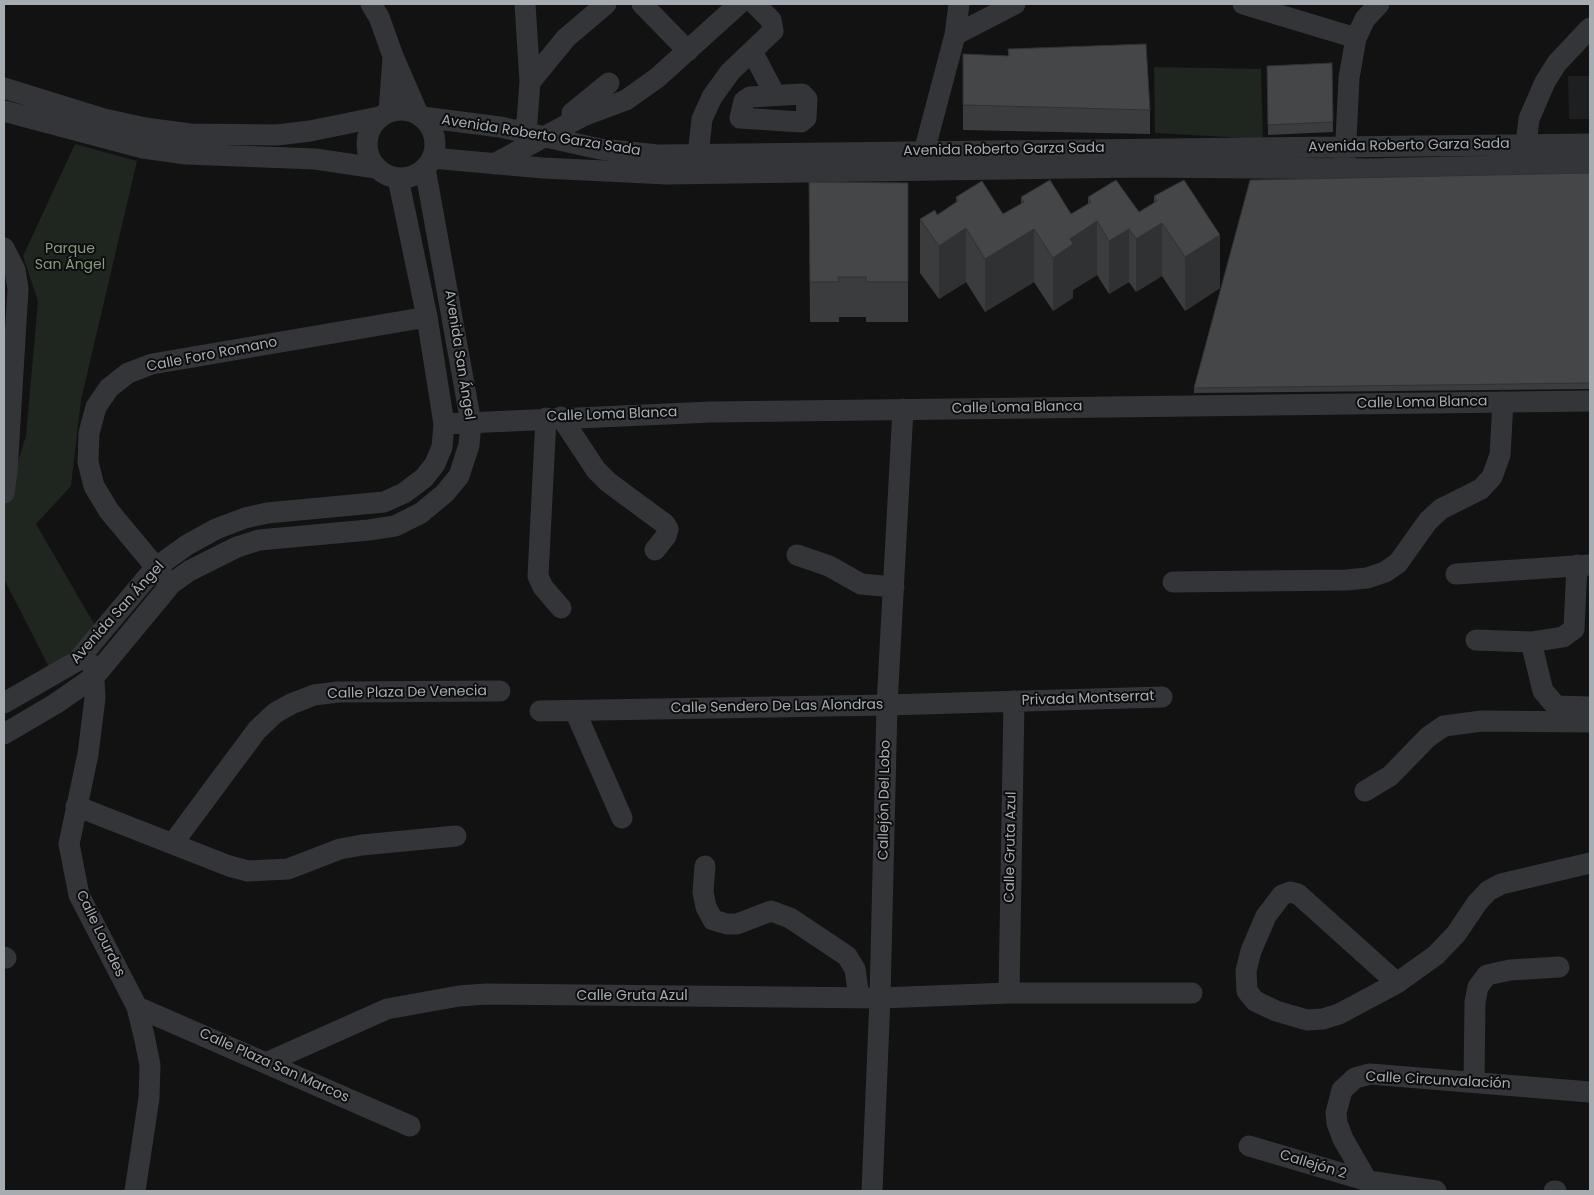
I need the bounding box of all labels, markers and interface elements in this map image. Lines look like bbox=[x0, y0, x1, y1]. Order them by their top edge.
street label: Avenida Roberto Garza Sada bbox=[440, 112, 642, 160]
street label: Avenida Roberto Garza Sada bbox=[1308, 136, 1510, 156]
street label: Avenida Roberto Garza Sada bbox=[903, 140, 1105, 160]
park label: Parque San Ángel bbox=[35, 241, 105, 274]
street label: Avenida San Ángel bbox=[440, 289, 478, 421]
street label: Calle Foro Romano bbox=[145, 334, 279, 376]
street label: Calle Loma Blanca bbox=[1357, 393, 1487, 413]
street label: Calle Loma Blanca bbox=[952, 398, 1082, 418]
street label: Calle Loma Blanca bbox=[546, 404, 678, 426]
street label: Avenida San Ángel bbox=[68, 559, 168, 667]
street label: Calle Plaza De Venecia bbox=[327, 683, 487, 703]
street label: Privada Montserrat bbox=[1021, 688, 1155, 710]
street label: Calle Sendero De Las Alondras bbox=[671, 697, 883, 717]
street label: Callejón Del Lobo bbox=[876, 740, 894, 860]
street label: Calle Gruta Azul bbox=[1002, 791, 1020, 903]
street label: Calle Lourdes bbox=[72, 888, 128, 980]
street label: Calle Gruta Azul bbox=[576, 988, 688, 1004]
street label: Calle Plaza San Marcos bbox=[197, 1025, 351, 1107]
street label: Calle Circunvalación bbox=[1365, 1069, 1511, 1093]
street label: Callejón 2 bbox=[1278, 1147, 1348, 1183]

